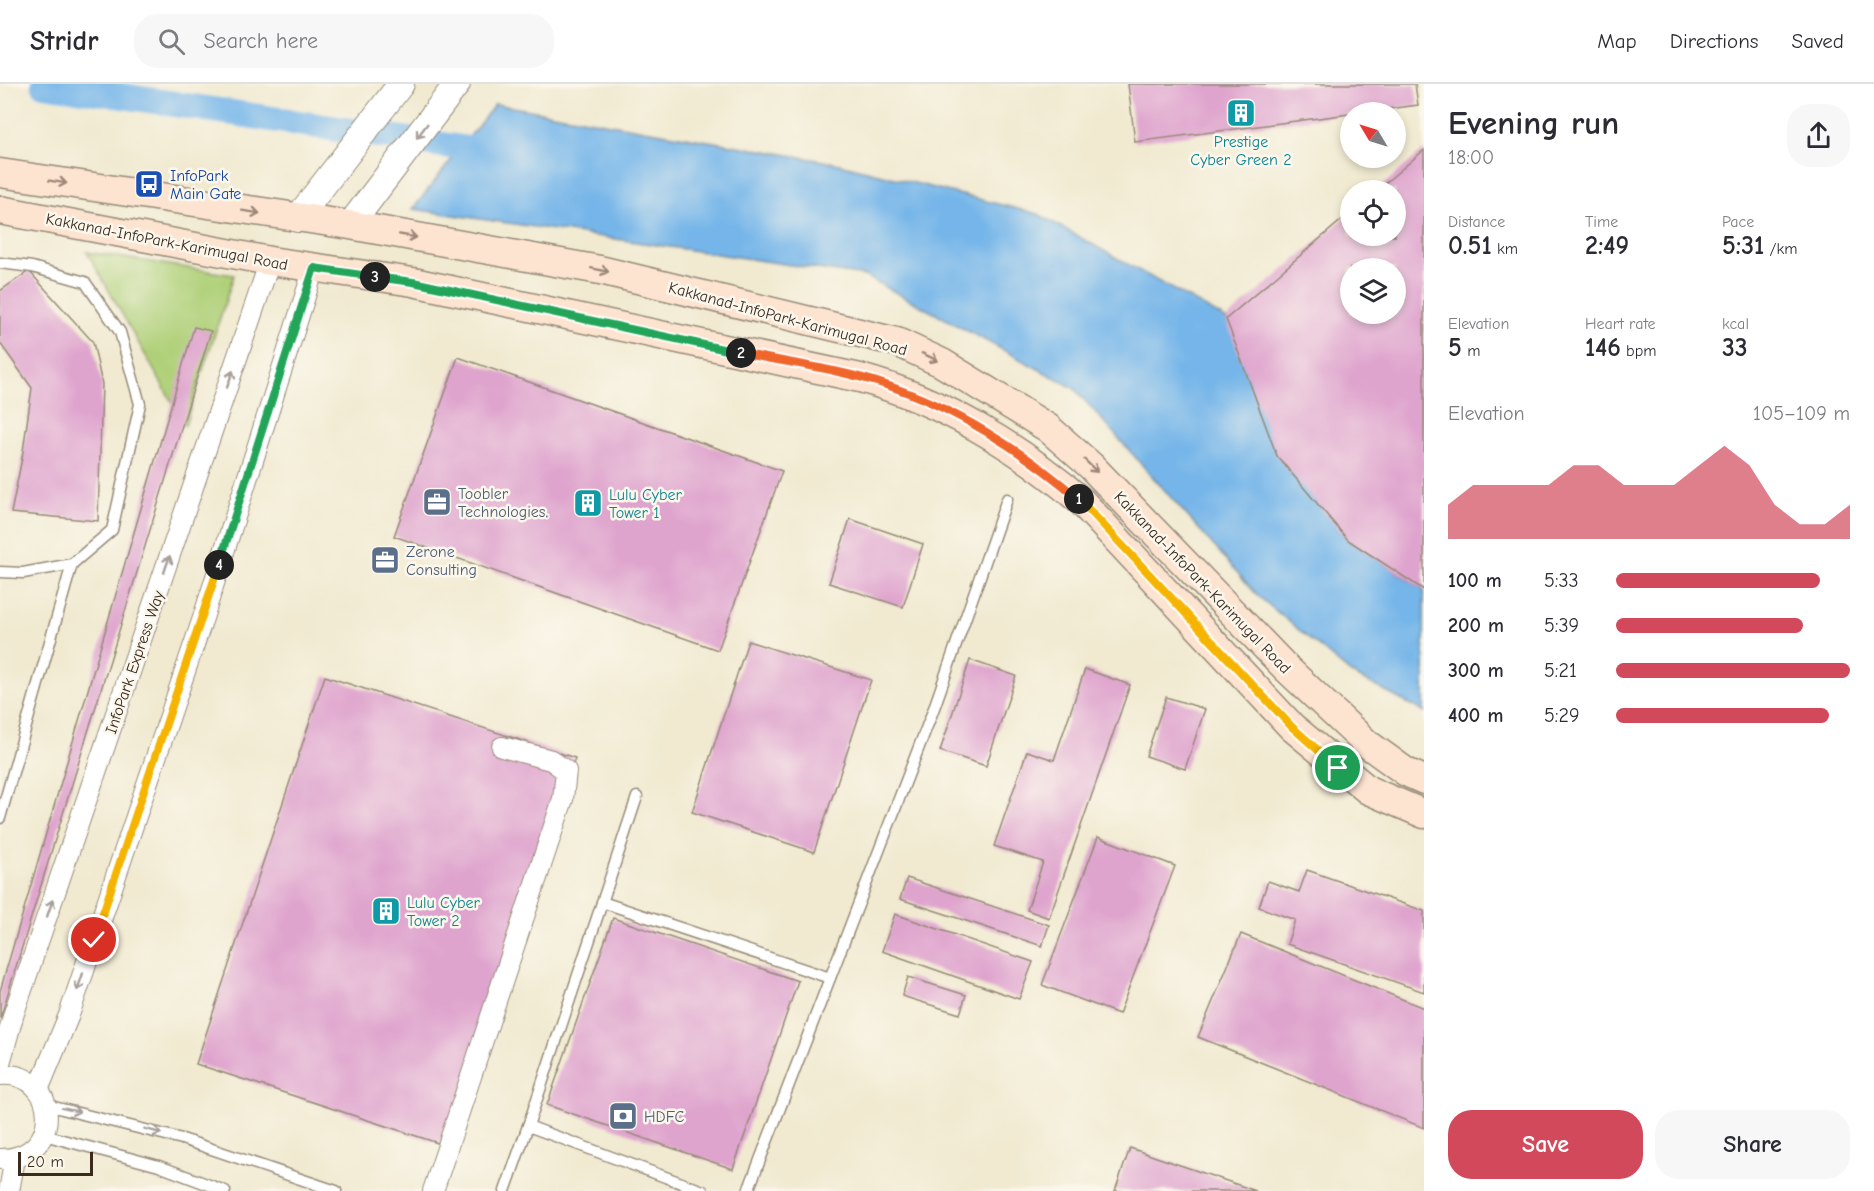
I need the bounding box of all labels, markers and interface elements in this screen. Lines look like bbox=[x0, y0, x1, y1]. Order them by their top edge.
search box bbox=[134, 14, 554, 68]
text: Stridr bbox=[30, 25, 98, 57]
icon: search bbox=[155, 25, 188, 58]
text: Search here bbox=[203, 28, 318, 54]
text: Map bbox=[1597, 29, 1637, 53]
text: Directions bbox=[1670, 29, 1759, 53]
text: Saved bbox=[1792, 29, 1844, 53]
building icon: Prestige Cyber Green 2 bbox=[1225, 97, 1257, 129]
north arrow bbox=[1340, 102, 1406, 168]
map controls bbox=[1340, 102, 1406, 324]
text: Evening run bbox=[1448, 104, 1619, 142]
button: share bbox=[1787, 104, 1850, 167]
one-way arrow bbox=[415, 122, 428, 138]
place label: Prestige Cyber Green 2 bbox=[1190, 133, 1292, 169]
text: 18:00 bbox=[1448, 146, 1494, 169]
place label: InfoPark Main Gate bbox=[170, 167, 241, 203]
bus stop icon: InfoPark Main Gate bbox=[133, 168, 165, 200]
one-way arrow bbox=[47, 177, 67, 188]
button: locate bbox=[1340, 180, 1406, 246]
one-way arrow bbox=[240, 206, 260, 217]
street label: Kakkanad-InfoPark-Karimugal Road bbox=[44, 210, 289, 274]
text: Distance bbox=[1448, 213, 1505, 231]
text: Time bbox=[1585, 213, 1618, 231]
text: Pace bbox=[1722, 213, 1754, 231]
one-way arrow bbox=[397, 230, 417, 241]
text: 0.51 bbox=[1448, 231, 1492, 261]
text: 2:49 bbox=[1585, 231, 1629, 261]
text: 5:31 bbox=[1722, 231, 1764, 261]
text: km bbox=[1492, 240, 1518, 258]
text: /km bbox=[1764, 240, 1798, 258]
button: layers bbox=[1340, 258, 1406, 324]
pin: 3 bbox=[360, 262, 390, 292]
one-way arrow bbox=[589, 265, 609, 276]
text: 3 bbox=[371, 268, 379, 286]
street label: Kakkanad-InfoPark-Karimugal Road bbox=[666, 278, 909, 360]
text: Elevation bbox=[1448, 315, 1509, 333]
text: Heart rate bbox=[1585, 315, 1656, 333]
text: kcal bbox=[1722, 315, 1749, 333]
text: 5 bbox=[1448, 333, 1462, 363]
text: 146 bbox=[1585, 333, 1621, 363]
text: 33 bbox=[1722, 333, 1748, 363]
pin: 2 bbox=[726, 338, 756, 368]
text: m bbox=[1462, 342, 1480, 360]
text: bpm bbox=[1621, 342, 1656, 360]
text: 2 bbox=[737, 344, 745, 362]
one-way arrow bbox=[920, 352, 938, 364]
one-way arrow bbox=[225, 370, 236, 389]
text: Elevation bbox=[1448, 402, 1525, 425]
text: 105–109 m bbox=[1753, 402, 1850, 425]
one-way arrow bbox=[1083, 459, 1098, 473]
pin: 1 bbox=[1064, 484, 1094, 514]
place label: Toobler Technologies. bbox=[458, 485, 548, 521]
office icon: Toobler Technologies. bbox=[421, 486, 453, 518]
place label: Lulu Cyber Tower 1 bbox=[609, 486, 683, 522]
building icon: Lulu Cyber Tower 1 bbox=[572, 487, 604, 519]
street label: Kakkanad-InfoPark-Karimugal Road bbox=[1110, 488, 1294, 678]
text: 1 bbox=[1076, 490, 1082, 508]
place label: Zerone Consulting bbox=[406, 543, 477, 579]
office icon: Zerone Consulting bbox=[369, 544, 401, 576]
pin: 4 bbox=[204, 550, 234, 580]
one-way arrow bbox=[162, 555, 173, 574]
text: 4 bbox=[215, 556, 223, 574]
text: 100 m bbox=[1448, 569, 1502, 592]
text: 5:33 bbox=[1544, 569, 1579, 592]
street label: InfoPark Express Way bbox=[102, 588, 168, 736]
text: 200 m bbox=[1448, 614, 1504, 637]
text: 5:39 bbox=[1544, 614, 1579, 637]
text: 300 m bbox=[1448, 659, 1504, 682]
text: 5:21 bbox=[1544, 659, 1577, 682]
text: 400 m bbox=[1448, 704, 1503, 727]
text: 5:29 bbox=[1544, 704, 1580, 727]
pin bbox=[1312, 742, 1363, 793]
icon: arrive bbox=[1321, 751, 1354, 784]
place label: Lulu Cyber Tower 2 bbox=[407, 894, 481, 930]
building icon: Lulu Cyber Tower 2 bbox=[370, 895, 402, 927]
one-way arrow bbox=[45, 899, 56, 918]
pin bbox=[68, 914, 119, 965]
icon: check bbox=[77, 923, 110, 956]
one-way arrow bbox=[73, 972, 84, 991]
bank icon: HDFC bbox=[607, 1100, 639, 1132]
one-way arrow bbox=[62, 1105, 81, 1117]
place label: HDFC bbox=[644, 1108, 684, 1126]
button: Save bbox=[1448, 1110, 1643, 1179]
button: Share bbox=[1655, 1110, 1850, 1179]
one-way arrow bbox=[143, 1126, 162, 1137]
scale bar bbox=[18, 1149, 93, 1176]
text: 20 m bbox=[27, 1153, 64, 1171]

